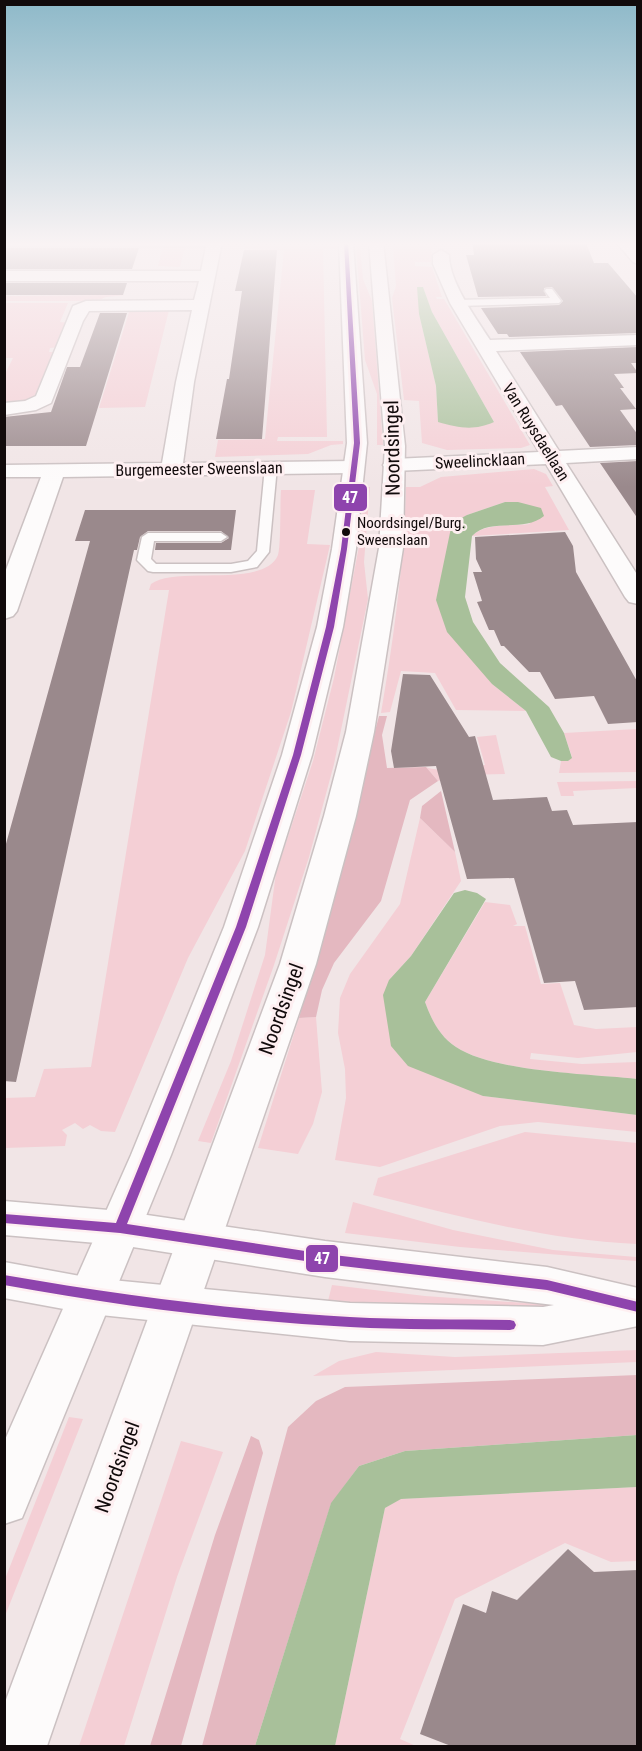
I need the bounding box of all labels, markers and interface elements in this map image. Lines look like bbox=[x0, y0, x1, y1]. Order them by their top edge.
street label: Van Ruysdaellaan bbox=[498, 380, 574, 484]
street label: Noordsingel bbox=[379, 400, 405, 496]
street label: Sweelincklaan bbox=[434, 449, 526, 473]
street label: Burgemeester Sweenslaan bbox=[115, 458, 283, 480]
line badge: 47 bbox=[333, 483, 368, 512]
text: 47 bbox=[342, 488, 358, 507]
place label: Noordsingel/Burg. Sweenslaan bbox=[357, 514, 465, 549]
marker: Noordsingel/Burg. Sweenslaan bbox=[340, 526, 352, 538]
street label: Noordsingel bbox=[253, 960, 309, 1058]
line badge: 47 bbox=[305, 1244, 339, 1273]
text: 47 bbox=[314, 1249, 330, 1268]
street label: Noordsingel bbox=[89, 1418, 145, 1516]

